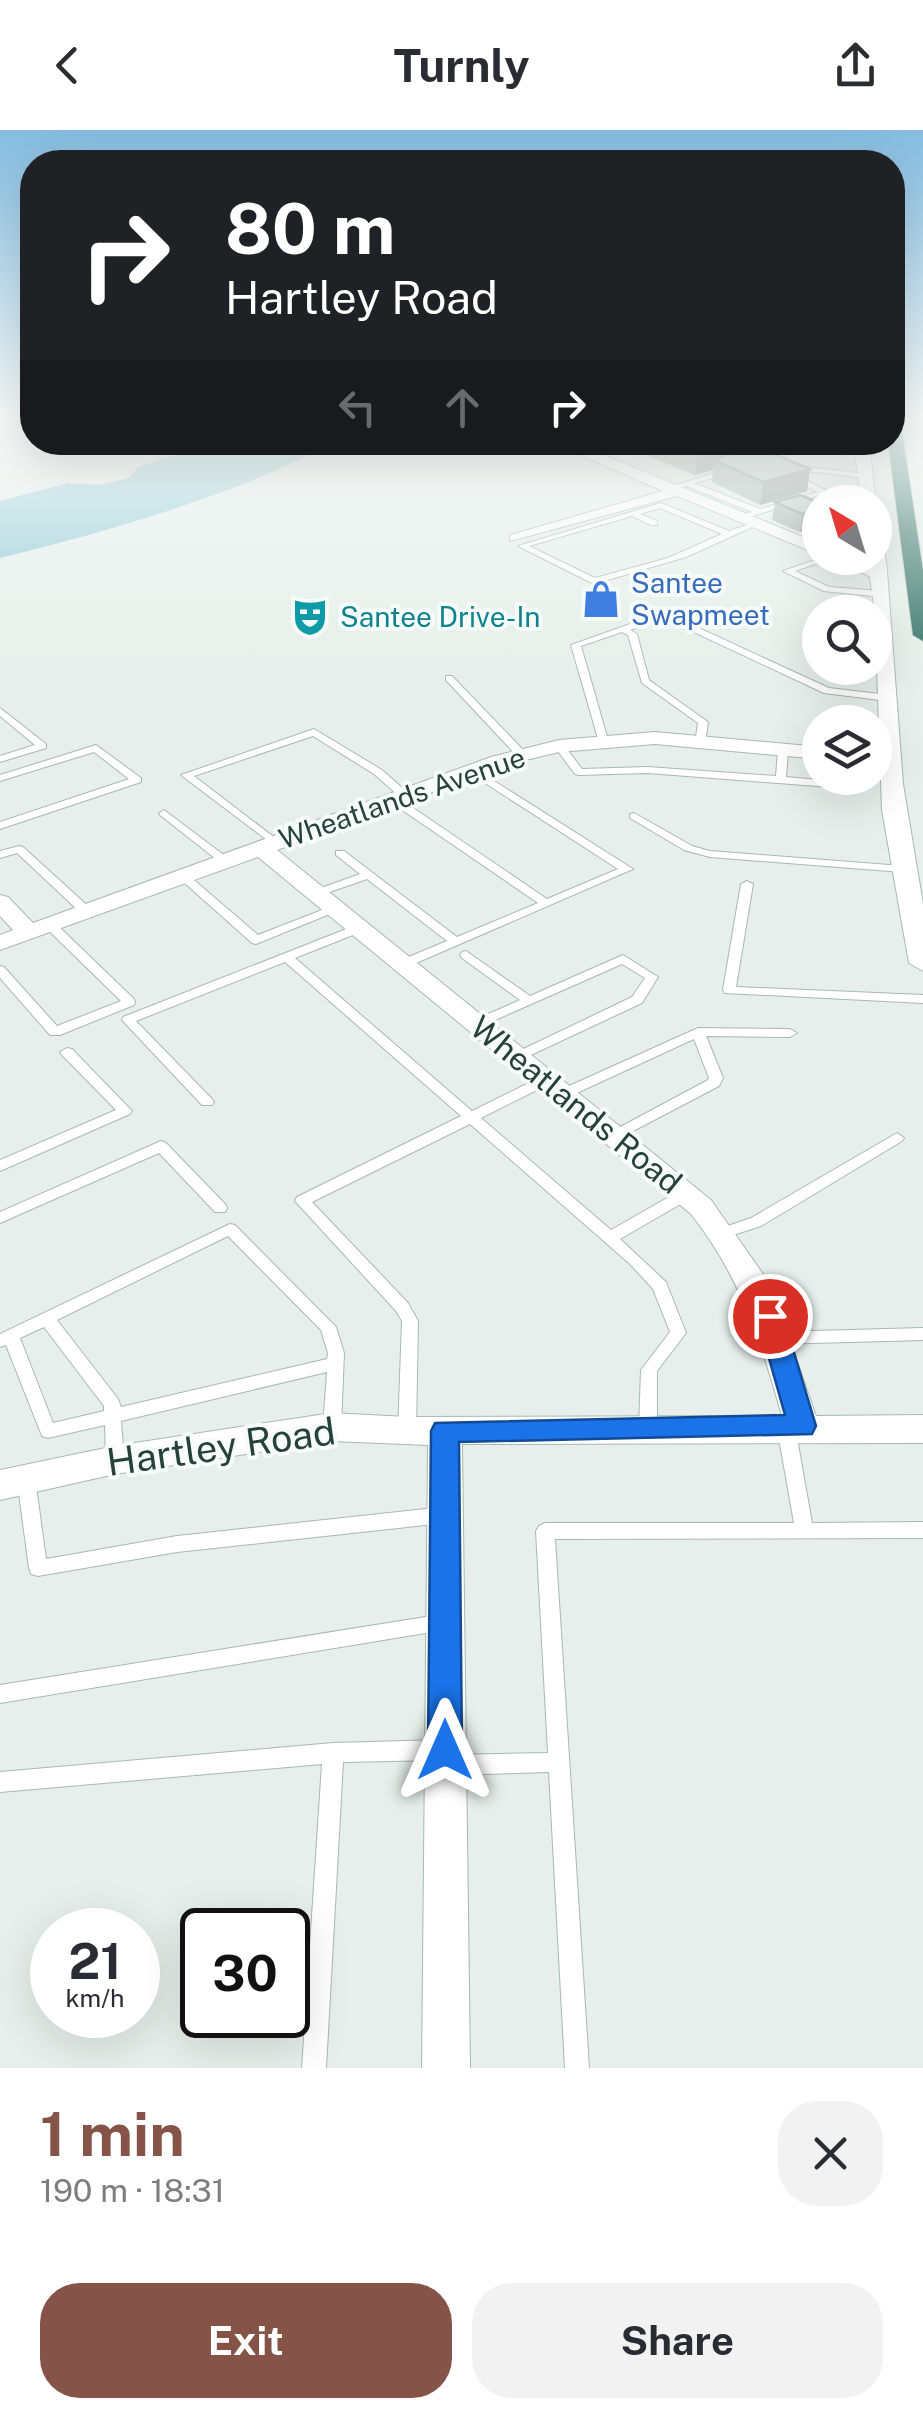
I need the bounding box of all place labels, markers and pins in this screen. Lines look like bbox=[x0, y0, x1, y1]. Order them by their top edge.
place label: Santee Swapmeet bbox=[631, 566, 770, 631]
shop icon: Santee Swapmeet bbox=[580, 578, 622, 620]
theatre icon: Santee Drive-In bbox=[289, 596, 331, 638]
place label: Santee Drive-In bbox=[340, 600, 541, 633]
pin bbox=[728, 1274, 813, 1359]

